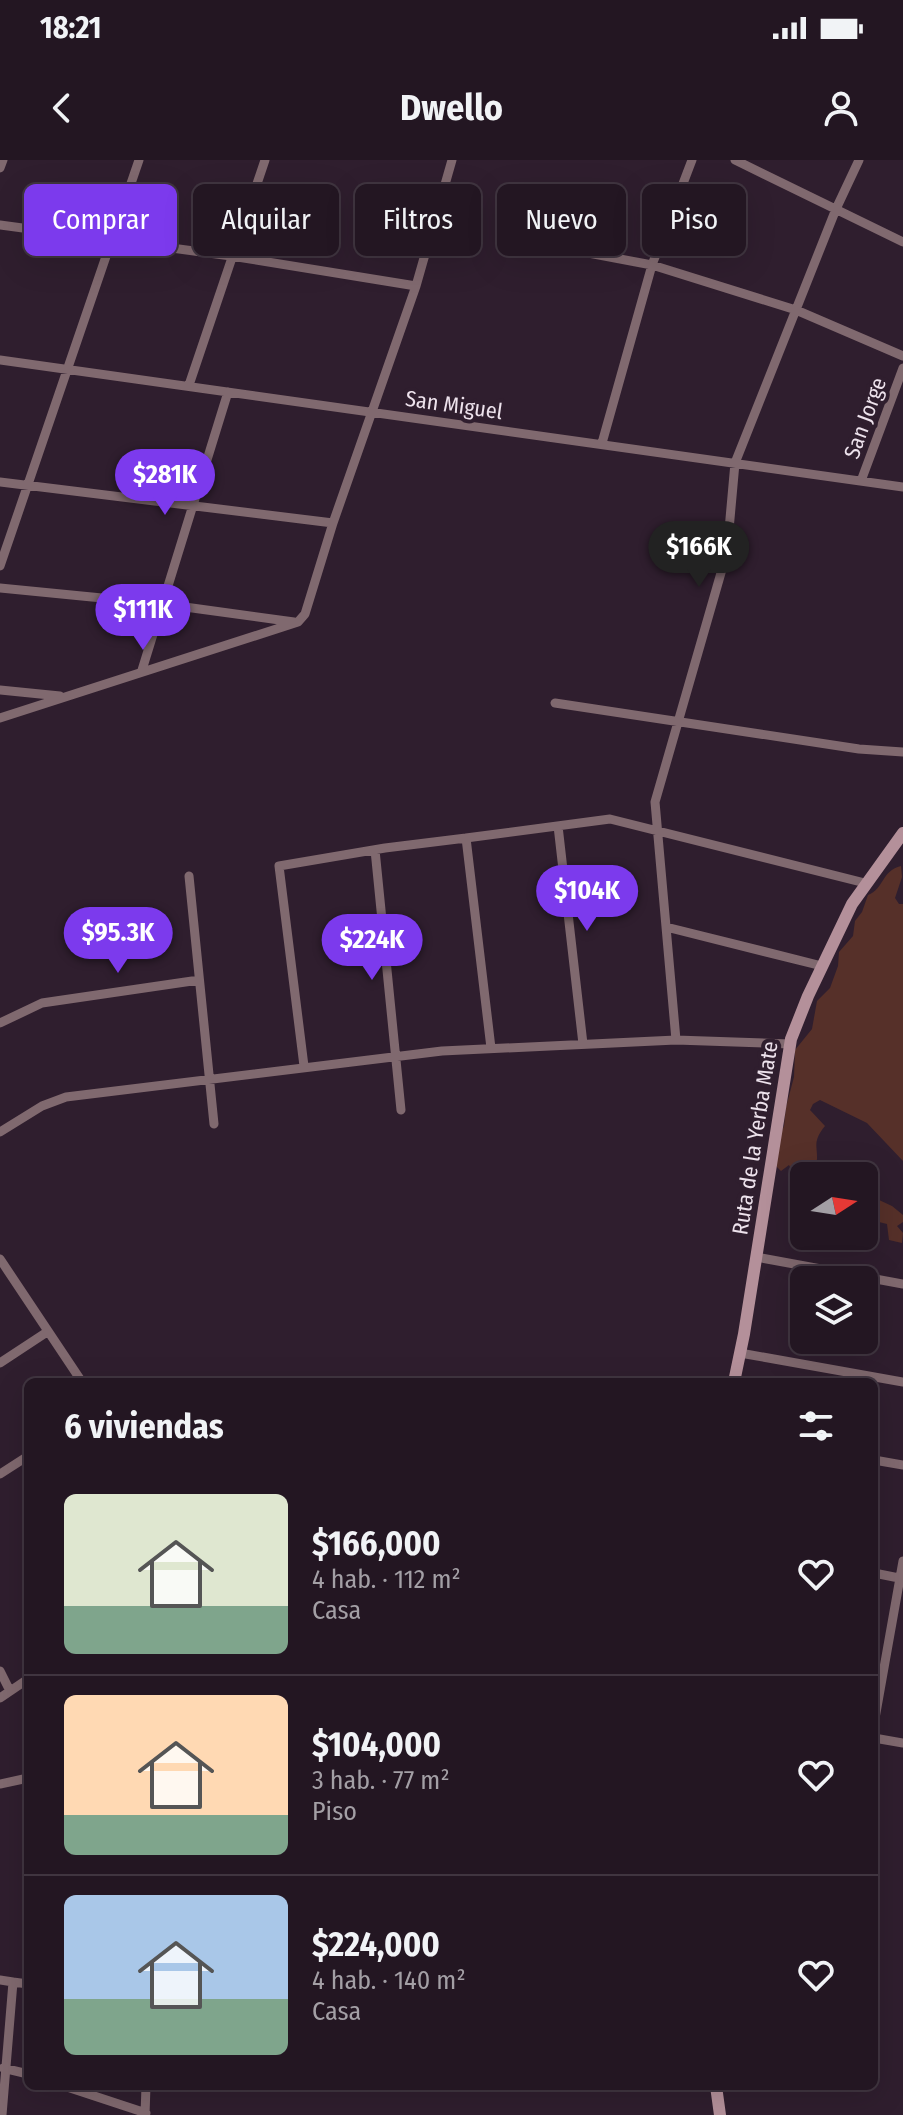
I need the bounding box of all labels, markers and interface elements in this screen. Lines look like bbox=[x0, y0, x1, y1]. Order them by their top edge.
text: 18:21 bbox=[40, 10, 101, 46]
icon: back bbox=[40, 86, 84, 130]
text: Dwello bbox=[400, 86, 503, 130]
icon: person bbox=[819, 86, 863, 130]
chip: Comprar bbox=[24, 184, 177, 256]
chip: Alquilar bbox=[193, 184, 339, 256]
chip: Filtros bbox=[355, 184, 481, 256]
chip: Nuevo bbox=[497, 184, 626, 256]
chip: Piso bbox=[642, 184, 746, 256]
street label: San Jorge bbox=[838, 374, 892, 462]
street label: San Miguel bbox=[404, 385, 505, 425]
pin: $281K bbox=[109, 449, 221, 517]
text: $281K bbox=[133, 459, 197, 490]
pin: $166K bbox=[643, 521, 755, 589]
text: $166K bbox=[666, 531, 732, 562]
pin: $111K bbox=[87, 584, 199, 652]
text: $111K bbox=[113, 594, 173, 625]
pin: $104K bbox=[531, 865, 643, 933]
text: $104K bbox=[554, 875, 620, 906]
pin: $95.3K bbox=[53, 907, 183, 975]
pin: $224K bbox=[316, 914, 428, 982]
text: $95.3K bbox=[82, 917, 154, 948]
text: $224K bbox=[340, 924, 404, 955]
street label: Ruta de la Yerba Mate bbox=[726, 1039, 784, 1237]
north arrow bbox=[790, 1162, 878, 1250]
map controls bbox=[790, 1162, 878, 1354]
button: layers bbox=[790, 1266, 878, 1354]
icon: filters bbox=[794, 1404, 838, 1448]
text: 6 viviendas bbox=[64, 1406, 224, 1447]
text: $166,000 bbox=[312, 1523, 441, 1564]
icon: home bbox=[128, 1526, 224, 1622]
icon: heart bbox=[794, 1552, 838, 1596]
text: 4 hab. · 112 m² bbox=[312, 1564, 461, 1595]
text: Casa bbox=[312, 1595, 361, 1626]
text: $104,000 bbox=[312, 1724, 441, 1765]
icon: home bbox=[128, 1727, 224, 1823]
icon: heart bbox=[794, 1753, 838, 1797]
text: 3 hab. · 77 m² bbox=[312, 1765, 450, 1796]
text: Piso bbox=[312, 1796, 357, 1827]
text: $224,000 bbox=[312, 1924, 440, 1965]
icon: home bbox=[128, 1927, 224, 2023]
icon: heart bbox=[794, 1953, 838, 1997]
text: 4 hab. · 140 m² bbox=[312, 1965, 466, 1996]
text: Casa bbox=[312, 1996, 361, 2027]

